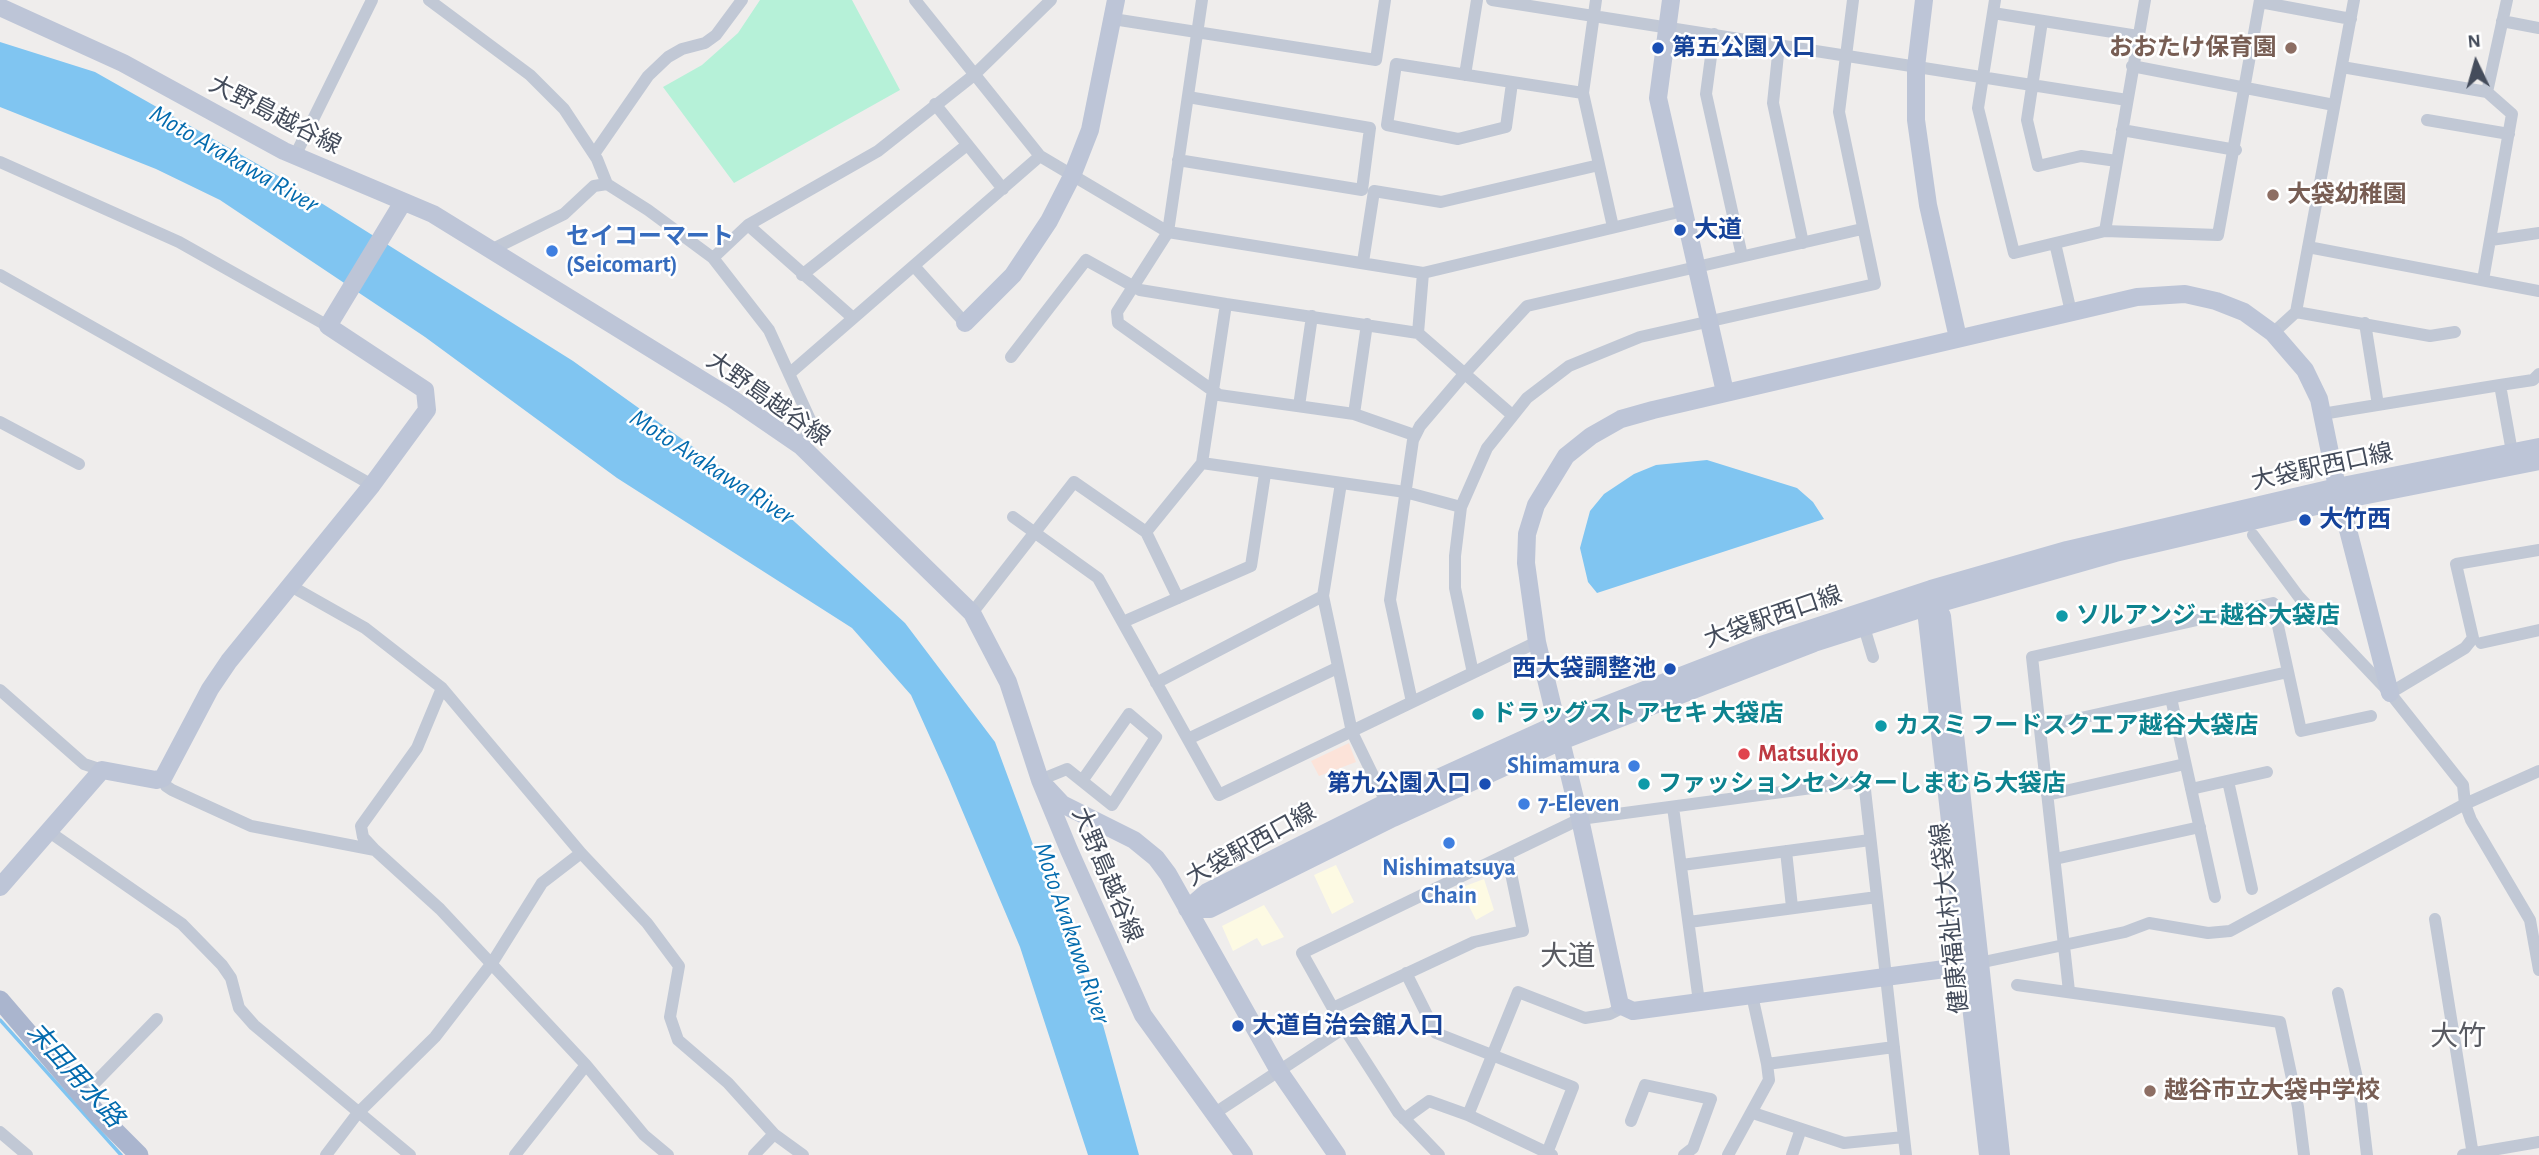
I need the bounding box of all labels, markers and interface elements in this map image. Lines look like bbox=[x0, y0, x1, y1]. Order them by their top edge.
north arrow bbox=[2441, 28, 2511, 98]
text: N bbox=[2467, 32, 2482, 52]
place label: 第五公園入口 bbox=[1672, 34, 1816, 62]
place label: おおたけ保育園 bbox=[2109, 34, 2277, 62]
marker: 第五公園入口 bbox=[1650, 40, 1666, 56]
marker: おおたけ保育園 bbox=[2283, 40, 2299, 56]
street label: 大野島越谷線 bbox=[204, 69, 346, 161]
water label: Moto Arakawa River bbox=[144, 98, 324, 220]
place label: 大袋幼稚園 bbox=[2287, 181, 2407, 209]
marker: 大袋幼稚園 bbox=[2265, 187, 2281, 203]
place label: 大道 bbox=[1694, 216, 1742, 244]
marker: 大道 bbox=[1672, 222, 1688, 238]
place label: セイコーマート (Seicomart) bbox=[566, 223, 734, 279]
marker: セイコーマート (Seicomart) bbox=[544, 243, 560, 259]
street label: 大野島越谷線 bbox=[701, 346, 835, 452]
water label: Moto Arakawa River bbox=[624, 402, 800, 532]
street label: 大袋駅西口線 bbox=[2249, 438, 2395, 496]
place label: 大竹西 bbox=[2319, 506, 2391, 534]
marker: 大竹西 bbox=[2297, 512, 2313, 528]
street label: 大袋駅西口線 bbox=[1700, 580, 1846, 654]
place label: ソルアンジェ越谷大袋店 bbox=[2076, 602, 2340, 630]
marker: ソルアンジェ越谷大袋店 bbox=[2054, 608, 2070, 624]
place label: 西大袋調整池 bbox=[1512, 655, 1656, 683]
marker: 西大袋調整池 bbox=[1662, 661, 1678, 677]
place label: ドラッグストアセキ 大袋店 bbox=[1492, 700, 1784, 728]
marker: ドラッグストアセキ 大袋店 bbox=[1470, 706, 1486, 722]
place label: カスミ フードスクエア越谷大袋店 bbox=[1895, 712, 2259, 740]
marker: カスミ フードスクエア越谷大袋店 bbox=[1873, 718, 1889, 734]
place label: Matsukiyo bbox=[1758, 740, 1859, 768]
marker: Matsukiyo bbox=[1736, 746, 1752, 762]
place label: Shimamura bbox=[1507, 752, 1620, 780]
marker: Shimamura bbox=[1626, 758, 1642, 774]
place label: 第九公園入口 bbox=[1327, 770, 1471, 798]
place label: ファッションセンターしまむら大袋店 bbox=[1658, 770, 2066, 798]
marker: 第九公園入口 bbox=[1477, 776, 1493, 792]
marker: ファッションセンターしまむら大袋店 bbox=[1636, 776, 1652, 792]
place label: 7-Eleven bbox=[1538, 790, 1619, 818]
marker: 7-Eleven bbox=[1516, 796, 1532, 812]
street label: 大袋駅西口線 bbox=[1181, 797, 1321, 893]
street label: 大野島越谷線 bbox=[1066, 803, 1148, 947]
street label: 健康福祉村大袋線 bbox=[1926, 821, 1974, 1015]
marker: Nishimatsuya Chain bbox=[1441, 835, 1457, 851]
water label: Moto Arakawa River bbox=[1026, 838, 1118, 1028]
place label: Nishimatsuya Chain bbox=[1382, 854, 1516, 910]
district label: 大道 bbox=[1540, 940, 1596, 974]
place label: 大道自治会館入口 bbox=[1252, 1012, 1444, 1040]
water label: 末田用水路 bbox=[20, 1016, 130, 1134]
marker: 大道自治会館入口 bbox=[1230, 1018, 1246, 1034]
district label: 大竹 bbox=[2430, 1020, 2486, 1054]
place label: 越谷市立大袋中学校 bbox=[2164, 1077, 2380, 1105]
marker: 越谷市立大袋中学校 bbox=[2142, 1083, 2158, 1099]

